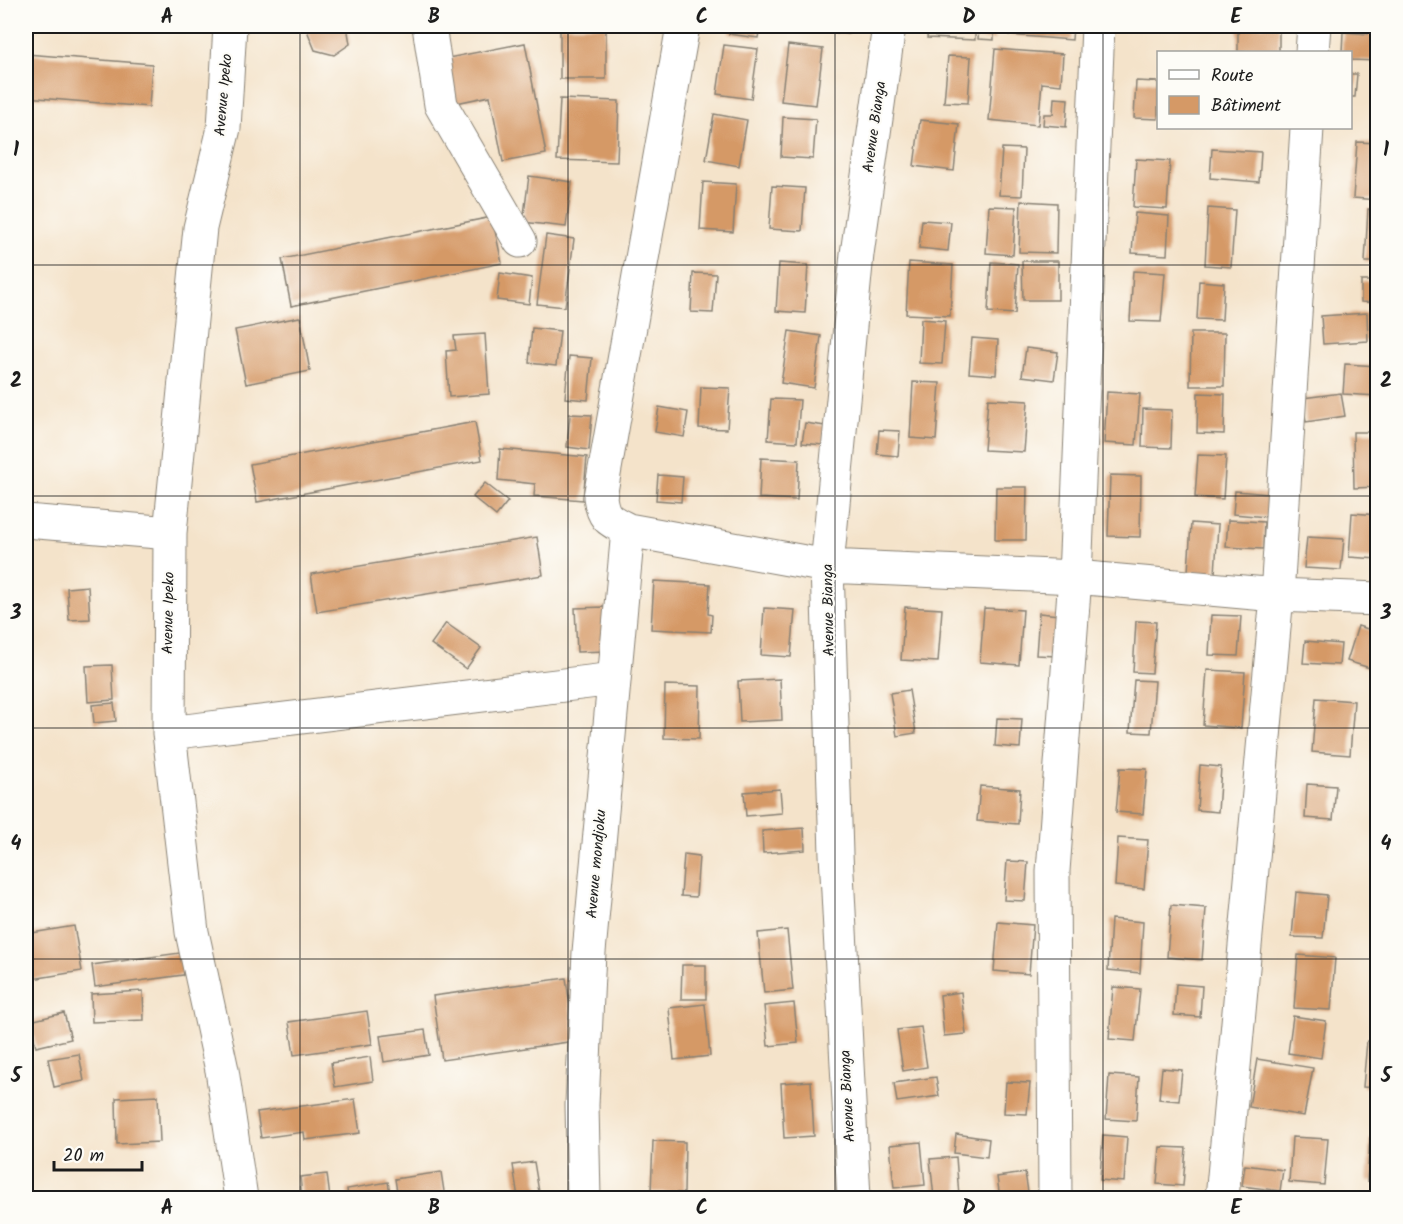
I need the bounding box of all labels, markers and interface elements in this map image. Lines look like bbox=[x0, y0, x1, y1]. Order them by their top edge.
text: A bbox=[161, 2, 173, 34]
text: B bbox=[428, 2, 440, 34]
text: C bbox=[696, 2, 708, 34]
text: D bbox=[962, 2, 976, 34]
text: E bbox=[1230, 2, 1242, 34]
legend bbox=[1157, 51, 1352, 129]
street label: Avenue Ipeko bbox=[208, 53, 240, 137]
text: Route bbox=[1211, 62, 1253, 91]
street label: Avenue Bianga bbox=[857, 80, 893, 174]
text: Bâtiment bbox=[1211, 92, 1282, 121]
text: 1 bbox=[13, 135, 19, 167]
text: 1 bbox=[1383, 135, 1389, 167]
text: 2 bbox=[10, 366, 22, 398]
text: 2 bbox=[1380, 366, 1392, 398]
street label: Avenue Bianga bbox=[816, 564, 842, 656]
street label: Avenue Ipeko bbox=[156, 571, 182, 654]
text: 3 bbox=[10, 598, 22, 630]
text: 3 bbox=[1380, 598, 1392, 630]
street label: Avenue mondjoku bbox=[580, 809, 614, 919]
text: 4 bbox=[11, 829, 22, 861]
text: 4 bbox=[1381, 829, 1392, 861]
street label: Avenue Bianga bbox=[834, 1049, 862, 1143]
text: 5 bbox=[10, 1061, 23, 1093]
text: 5 bbox=[1380, 1061, 1393, 1093]
scale bar bbox=[54, 1134, 142, 1172]
text: 20 m bbox=[63, 1142, 104, 1171]
text: A bbox=[161, 1193, 173, 1224]
text: B bbox=[428, 1193, 440, 1224]
text: C bbox=[696, 1193, 708, 1224]
text: D bbox=[962, 1193, 976, 1224]
text: E bbox=[1230, 1193, 1242, 1224]

